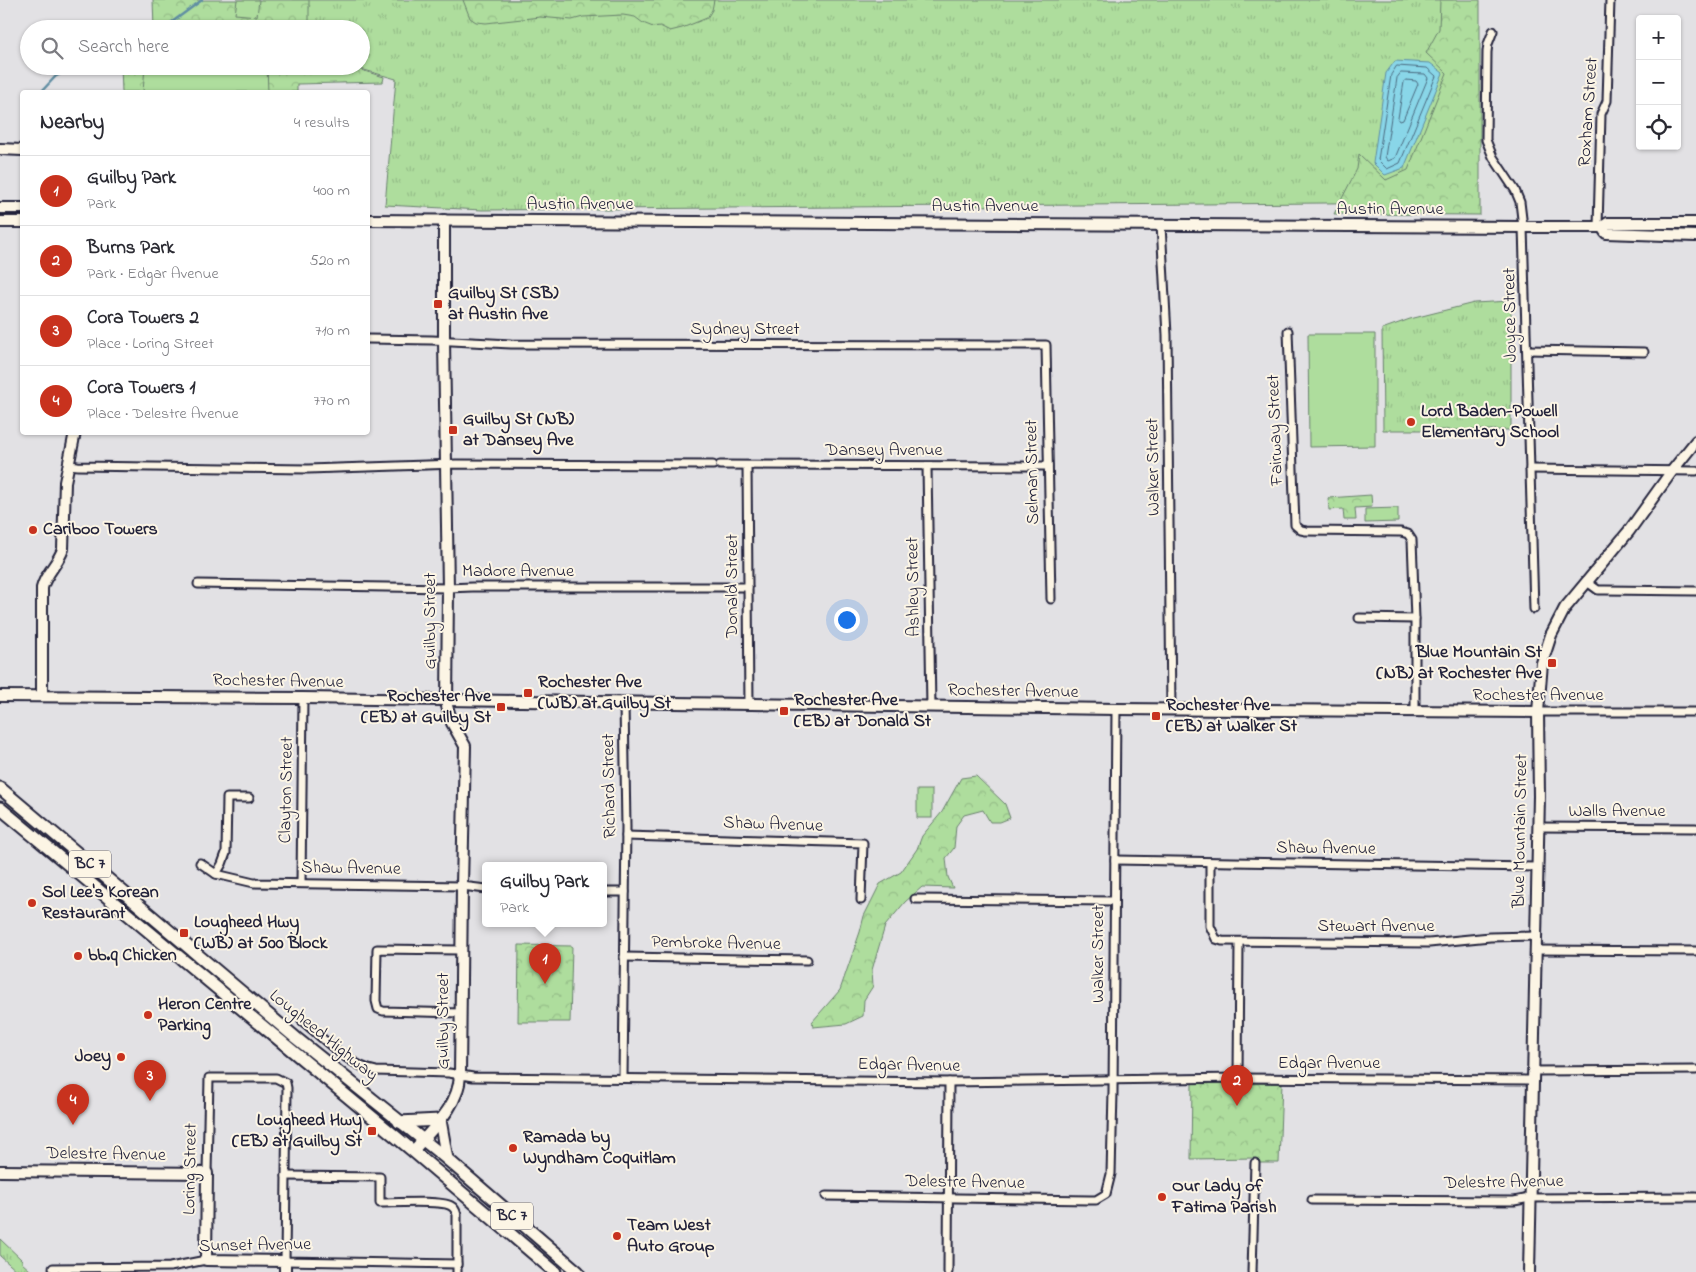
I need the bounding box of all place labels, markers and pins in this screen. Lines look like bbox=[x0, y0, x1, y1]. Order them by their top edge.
place label: Guilby St (SB) at Austin Ave bbox=[448, 281, 559, 328]
marker: Guilby St (SB) at Austin Ave bbox=[432, 298, 444, 310]
place label: Lord Baden-Powell Elementary School bbox=[1421, 399, 1559, 447]
place label: Guilby St (NB) at Dansey Ave bbox=[463, 407, 575, 455]
marker: Lord Baden-Powell Elementary School bbox=[1405, 416, 1417, 428]
marker: Guilby St (NB) at Dansey Ave bbox=[447, 424, 459, 436]
place label: Cariboo Towers bbox=[43, 517, 158, 543]
marker: Cariboo Towers bbox=[27, 524, 39, 536]
place label: Blue Mountain St (NB) at Rochester Ave bbox=[1376, 640, 1543, 687]
marker: Blue Mountain St (NB) at Rochester Ave bbox=[1546, 657, 1558, 669]
place label: Rochester Ave (WB) at Guilby St bbox=[538, 670, 672, 718]
place label: Rochester Ave (EB) at Guilby St bbox=[361, 684, 492, 732]
marker: Rochester Ave (WB) at Guilby St bbox=[522, 687, 534, 699]
place label: Rochester Ave (EB) at Donald St bbox=[794, 688, 932, 735]
place label: Rochester Ave (EB) at Walker St bbox=[1166, 693, 1298, 740]
marker: Rochester Ave (EB) at Guilby St bbox=[495, 701, 507, 713]
marker: Rochester Ave (EB) at Donald St bbox=[778, 705, 790, 717]
marker: Rochester Ave (EB) at Walker St bbox=[1150, 710, 1162, 722]
place label: Sol Lee's Korean Restaurant bbox=[42, 880, 159, 927]
marker: Sol Lee's Korean Restaurant bbox=[26, 897, 38, 909]
place label: Lougheed Hwy (WB) at 500 Block bbox=[194, 910, 328, 957]
marker: Lougheed Hwy (WB) at 500 Block bbox=[178, 927, 190, 939]
place label: bb.q Chicken bbox=[88, 943, 177, 969]
pin: 1 bbox=[529, 943, 561, 984]
marker: bb.q Chicken bbox=[72, 950, 84, 962]
place label: Heron Centre Parking bbox=[158, 992, 252, 1040]
marker: Heron Centre Parking bbox=[142, 1009, 154, 1021]
place label: Joey bbox=[75, 1044, 111, 1071]
marker: Joey bbox=[115, 1051, 127, 1063]
pin: 3 bbox=[134, 1060, 166, 1101]
pin: 2 bbox=[1221, 1065, 1253, 1106]
pin: 4 bbox=[57, 1084, 89, 1125]
place label: Lougheed Hwy (EB) at Guilby St bbox=[232, 1108, 363, 1156]
marker: Lougheed Hwy (EB) at Guilby St bbox=[366, 1125, 378, 1137]
place label: Ramada by Wyndham Coquitlam bbox=[523, 1125, 676, 1173]
marker: Ramada by Wyndham Coquitlam bbox=[507, 1142, 519, 1154]
place label: Our Lady of Fatima Parish bbox=[1171, 1174, 1277, 1221]
marker: Our Lady of Fatima Parish bbox=[1156, 1191, 1168, 1203]
place label: Team West Auto Group bbox=[627, 1213, 715, 1260]
marker: Team West Auto Group bbox=[611, 1230, 623, 1242]

